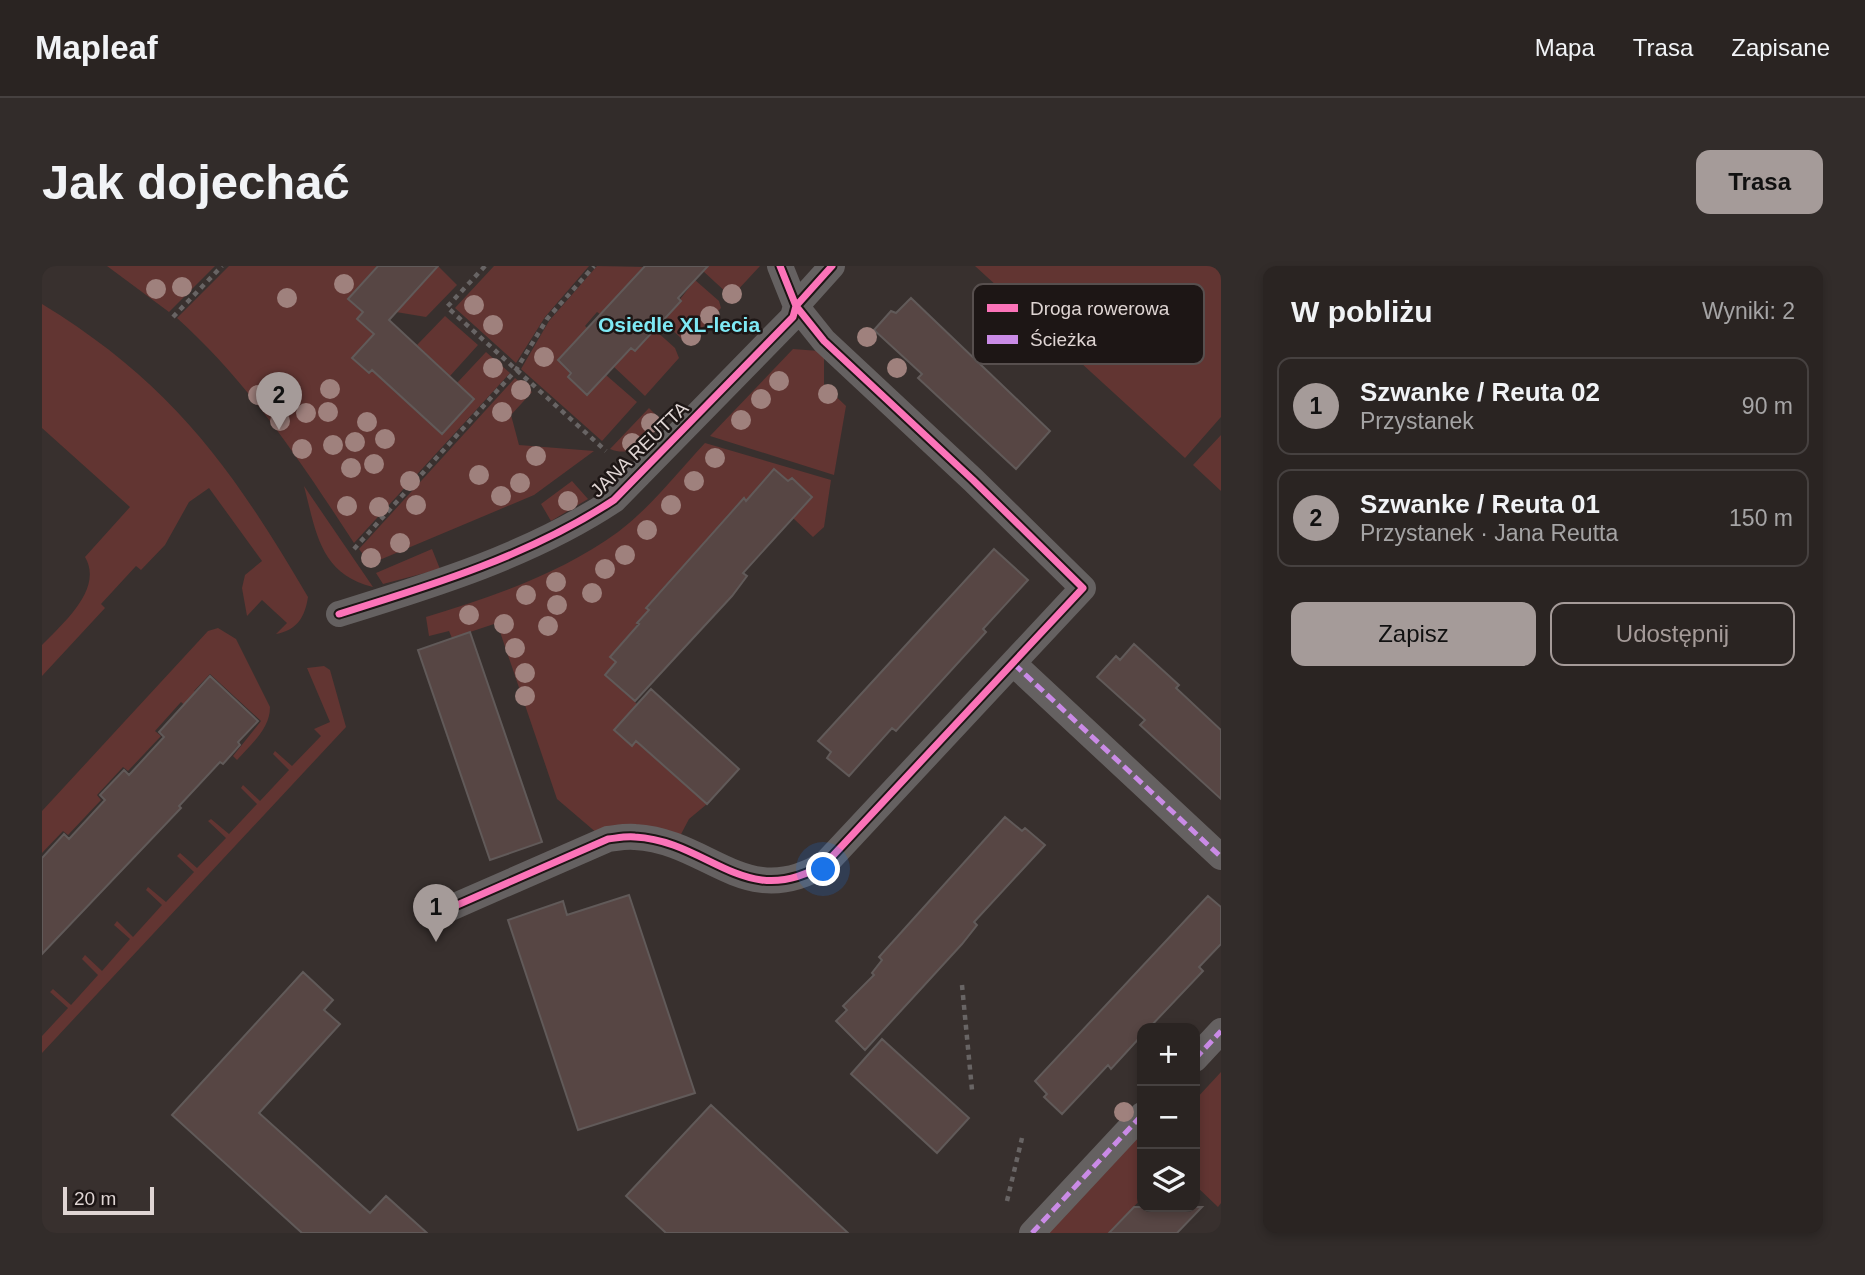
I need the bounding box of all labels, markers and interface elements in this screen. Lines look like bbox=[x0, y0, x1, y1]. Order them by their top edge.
text: Mapleaf bbox=[35, 29, 158, 66]
text: Mapa bbox=[1535, 34, 1595, 61]
text: Trasa bbox=[1633, 34, 1693, 61]
text: Zapisane bbox=[1731, 34, 1830, 61]
button: Trasa bbox=[1696, 150, 1823, 214]
text: Jak dojechać bbox=[42, 155, 350, 209]
legend bbox=[973, 284, 1204, 364]
text: W pobliżu bbox=[1291, 295, 1433, 328]
text: Droga rowerowa bbox=[1030, 298, 1170, 319]
text: Wyniki: 2 bbox=[1702, 298, 1795, 324]
district label: Osiedle XL-lecia bbox=[598, 313, 760, 336]
text: Ścieżka bbox=[1030, 329, 1097, 350]
pin: 2 bbox=[256, 372, 302, 430]
text: Szwanke / Reuta 02 bbox=[1360, 377, 1600, 407]
text: 1 bbox=[1310, 393, 1322, 419]
text: 90 m bbox=[1742, 393, 1793, 419]
street label: JANA REUTTA bbox=[586, 397, 693, 501]
text: Przystanek bbox=[1360, 408, 1474, 434]
text: Szwanke / Reuta 01 bbox=[1360, 489, 1600, 519]
text: 2 bbox=[1310, 505, 1322, 531]
text: 150 m bbox=[1729, 505, 1793, 531]
text: Przystanek · Jana Reutta bbox=[1360, 520, 1618, 546]
button: Zapisz bbox=[1291, 602, 1536, 666]
button: Udostępnij bbox=[1550, 602, 1795, 666]
your location bbox=[806, 852, 840, 886]
pin: 1 bbox=[413, 884, 459, 942]
map controls bbox=[1137, 1023, 1200, 1212]
button: + bbox=[1137, 1023, 1200, 1086]
button: − bbox=[1137, 1086, 1200, 1149]
button: layers bbox=[1137, 1149, 1200, 1212]
scale bar bbox=[63, 1184, 154, 1216]
text: 20 m bbox=[74, 1188, 116, 1209]

